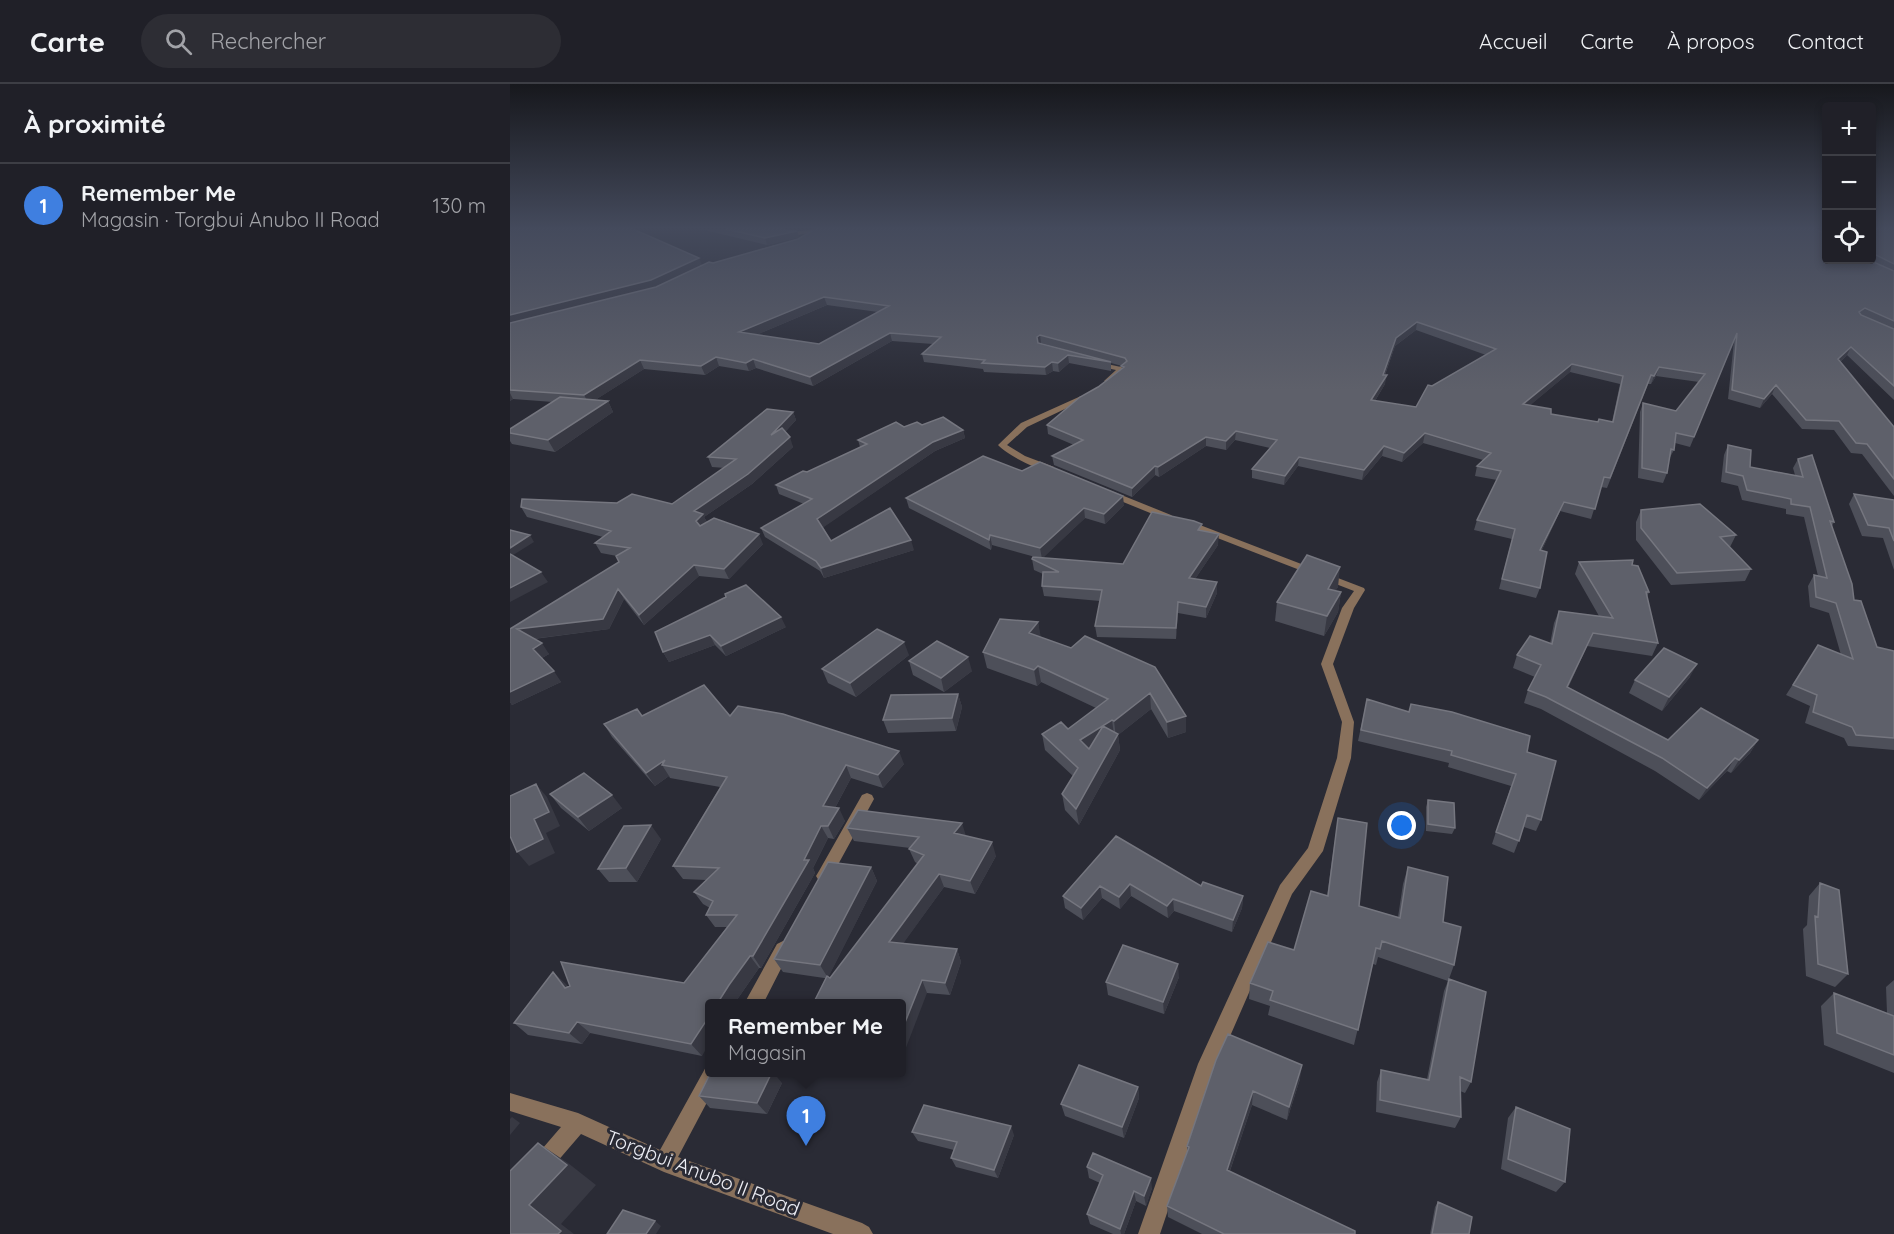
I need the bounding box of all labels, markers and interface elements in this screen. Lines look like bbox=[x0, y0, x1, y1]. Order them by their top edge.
search box bbox=[141, 14, 561, 68]
text: Carte bbox=[30, 24, 105, 59]
icon: search bbox=[162, 25, 195, 58]
text: Rechercher bbox=[210, 27, 326, 55]
text: Accueil bbox=[1479, 28, 1548, 54]
text: Carte bbox=[1581, 28, 1634, 54]
text: À propos bbox=[1667, 28, 1755, 54]
text: Contact bbox=[1788, 28, 1864, 54]
map controls bbox=[1822, 102, 1876, 264]
button: + bbox=[1822, 102, 1876, 156]
text: À proximité bbox=[24, 107, 166, 140]
button: − bbox=[1822, 156, 1876, 210]
text: Remember Me bbox=[81, 179, 236, 207]
text: 1 bbox=[40, 193, 47, 218]
text: 130 m bbox=[433, 193, 486, 218]
text: Magasin · Torgbui Anubo II Road bbox=[81, 207, 380, 232]
button: locate bbox=[1822, 210, 1876, 264]
your location bbox=[1387, 811, 1416, 840]
popup bbox=[705, 999, 906, 1077]
text: Remember Me bbox=[728, 1012, 883, 1040]
text: Magasin bbox=[728, 1040, 806, 1065]
pin: 1 bbox=[786, 1096, 826, 1146]
street label: Torgbui Anubo II Road bbox=[603, 1124, 804, 1221]

